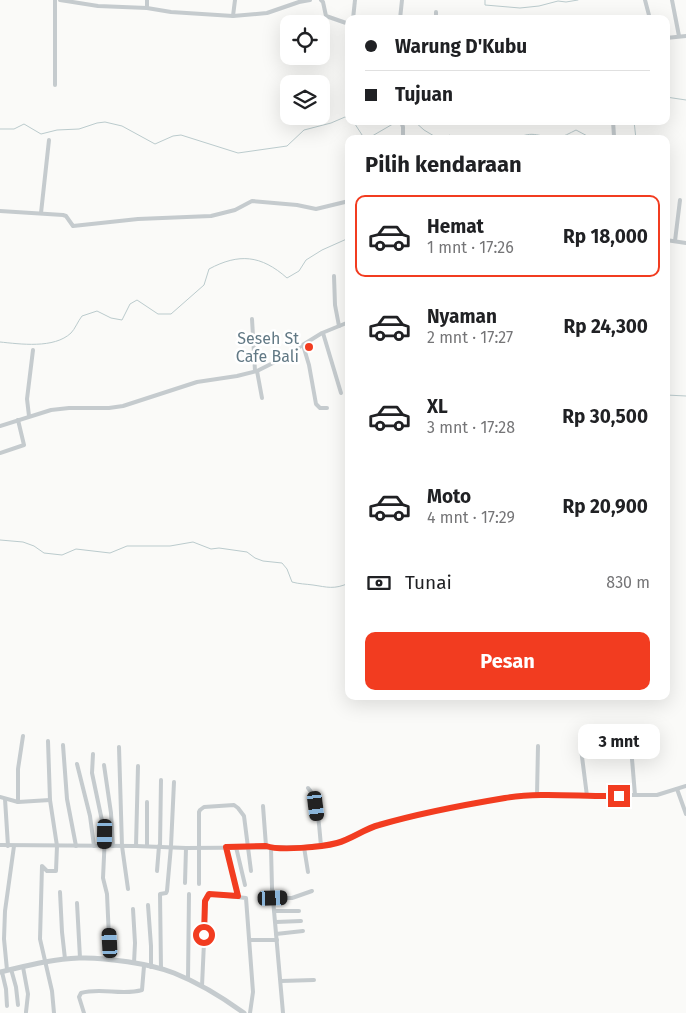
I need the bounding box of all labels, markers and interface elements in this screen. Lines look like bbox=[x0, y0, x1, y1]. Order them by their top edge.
map controls bbox=[280, 15, 330, 125]
button: locate bbox=[280, 15, 330, 65]
text: Warung D'Kubu bbox=[395, 35, 527, 58]
button: layers bbox=[280, 75, 330, 125]
text: Tujuan bbox=[395, 83, 453, 106]
text: Pilih kendaraan bbox=[365, 151, 522, 178]
icon: car bbox=[367, 214, 412, 259]
text: Hemat bbox=[427, 215, 484, 238]
text: Rp 18,000 bbox=[563, 225, 648, 248]
text: 1 mnt · 17:26 bbox=[427, 238, 514, 257]
icon: car bbox=[367, 304, 412, 349]
text: Nyaman bbox=[427, 305, 497, 328]
text: Rp 24,300 bbox=[563, 315, 648, 338]
text: 2 mnt · 17:27 bbox=[427, 328, 513, 347]
place label: Seseh St Cafe Bali bbox=[236, 329, 299, 366]
marker: Seseh St Cafe Bali bbox=[303, 341, 315, 353]
icon: car bbox=[367, 394, 412, 439]
text: XL bbox=[427, 395, 448, 418]
text: Rp 30,500 bbox=[562, 405, 648, 428]
text: 3 mnt · 17:28 bbox=[427, 418, 515, 437]
icon: car bbox=[367, 484, 412, 529]
text: Moto bbox=[427, 485, 471, 508]
text: Rp 20,900 bbox=[562, 495, 648, 518]
text: 4 mnt · 17:29 bbox=[427, 508, 515, 527]
icon: cash bbox=[365, 569, 393, 597]
text: Tunai bbox=[405, 571, 452, 594]
text: 830 m bbox=[606, 573, 650, 592]
button: Pesan bbox=[365, 632, 650, 690]
callout: 3 mnt bbox=[578, 724, 660, 758]
text: 3 mnt bbox=[598, 732, 640, 751]
route end bbox=[608, 785, 630, 807]
car bbox=[306, 790, 325, 822]
car bbox=[97, 819, 112, 849]
car bbox=[257, 890, 288, 906]
route start bbox=[193, 924, 215, 946]
car bbox=[101, 928, 118, 958]

